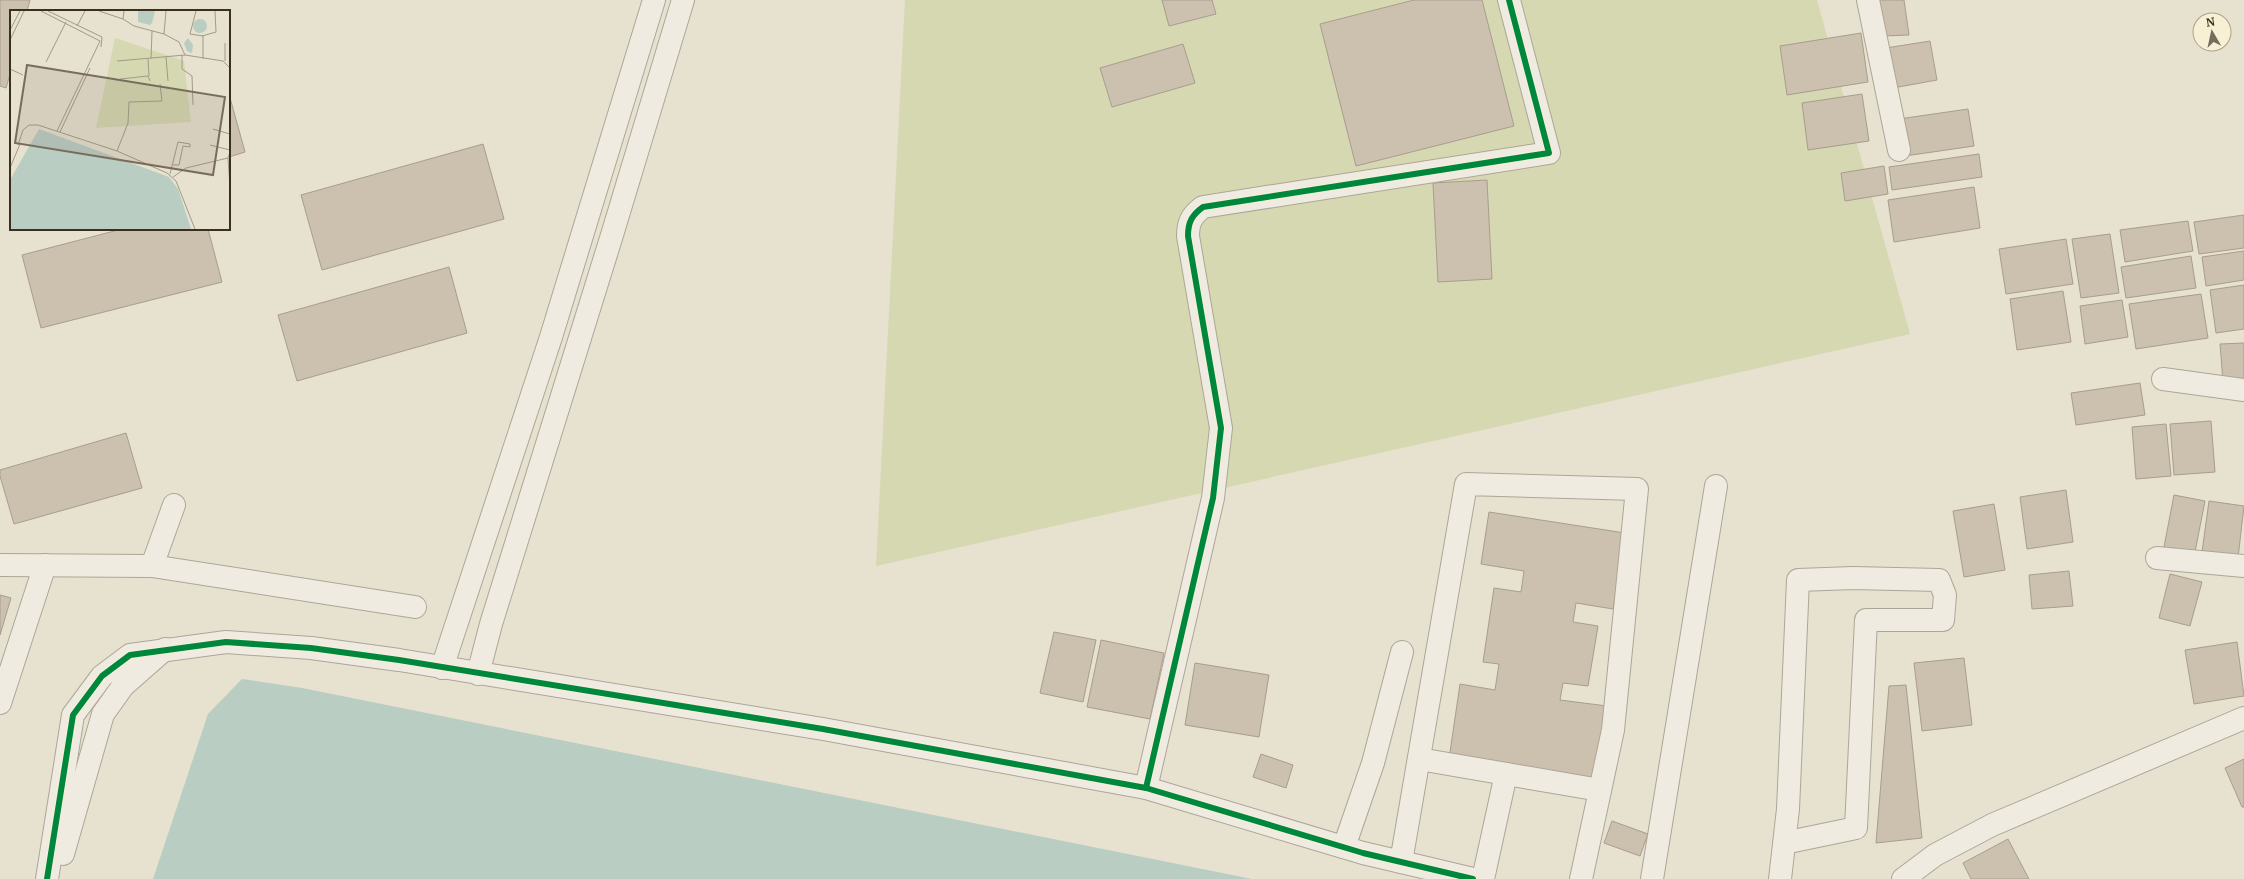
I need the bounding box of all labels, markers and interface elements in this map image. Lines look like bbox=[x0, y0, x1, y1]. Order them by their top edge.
inset map bbox=[10, 10, 230, 230]
north arrow bbox=[2192, 12, 2232, 52]
text: N bbox=[2205, 14, 2216, 30]

